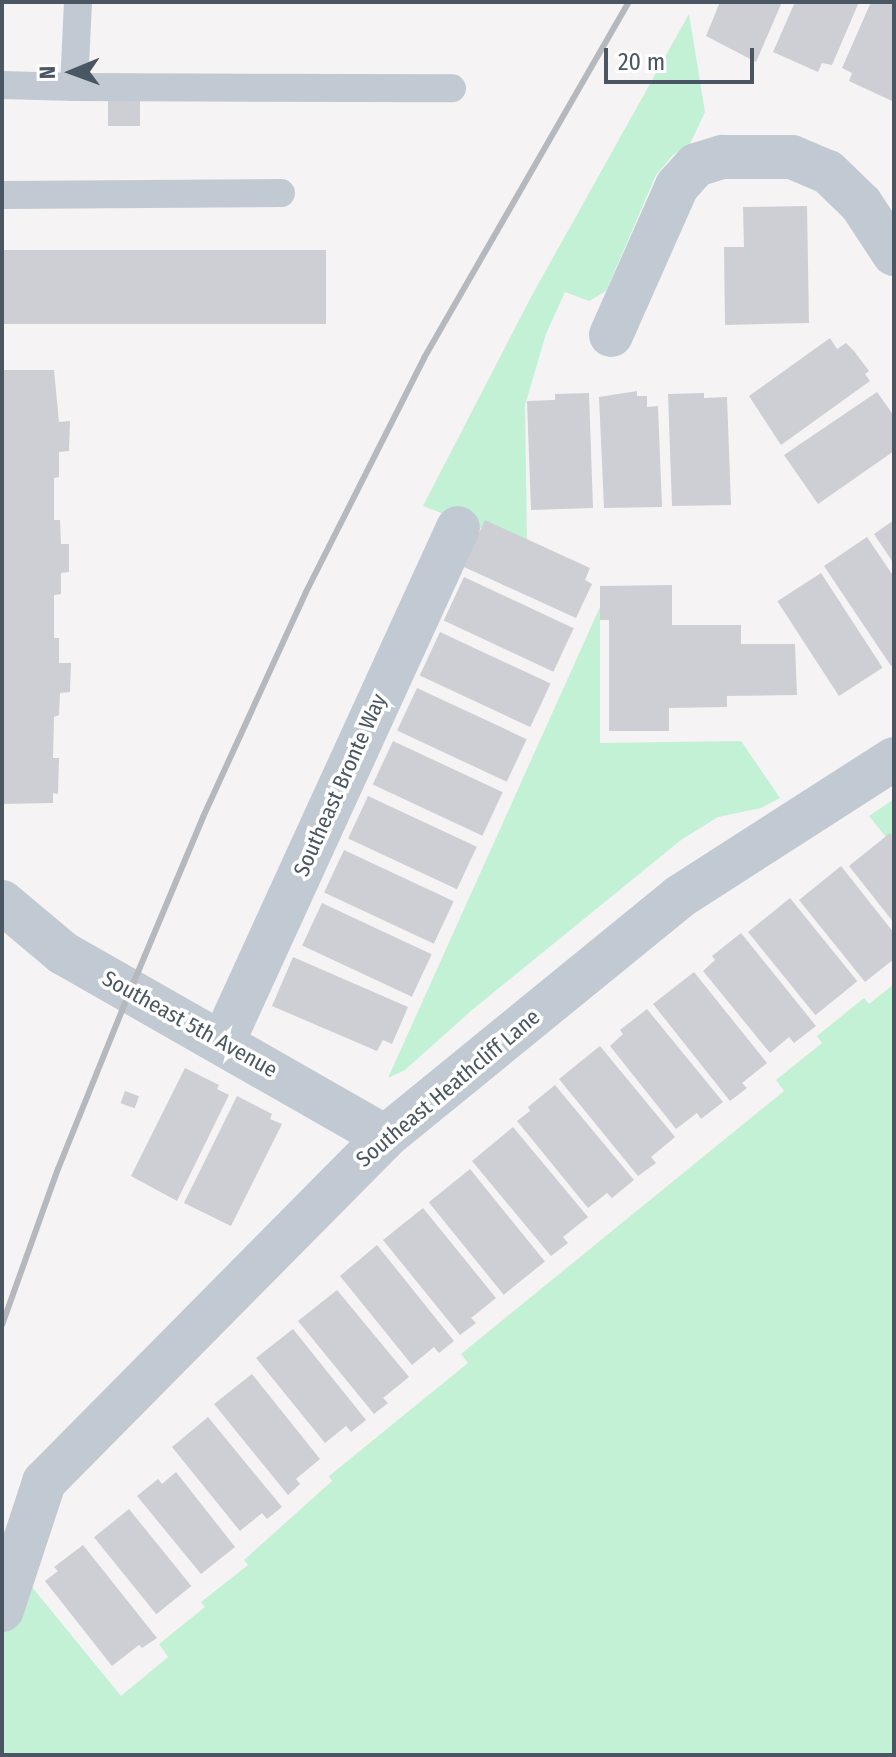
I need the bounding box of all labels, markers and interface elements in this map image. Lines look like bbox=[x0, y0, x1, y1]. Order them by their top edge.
north arrow bbox=[32, 32, 112, 112]
scale bar bbox=[608, 32, 758, 82]
text: 20 m bbox=[618, 48, 665, 76]
text: N bbox=[34, 66, 61, 79]
street label: Southeast Bronte Way bbox=[288, 690, 392, 880]
street label: Southeast 5th Avenue bbox=[98, 965, 282, 1083]
street label: Southeast Heathcliff Lane bbox=[351, 1003, 545, 1173]

